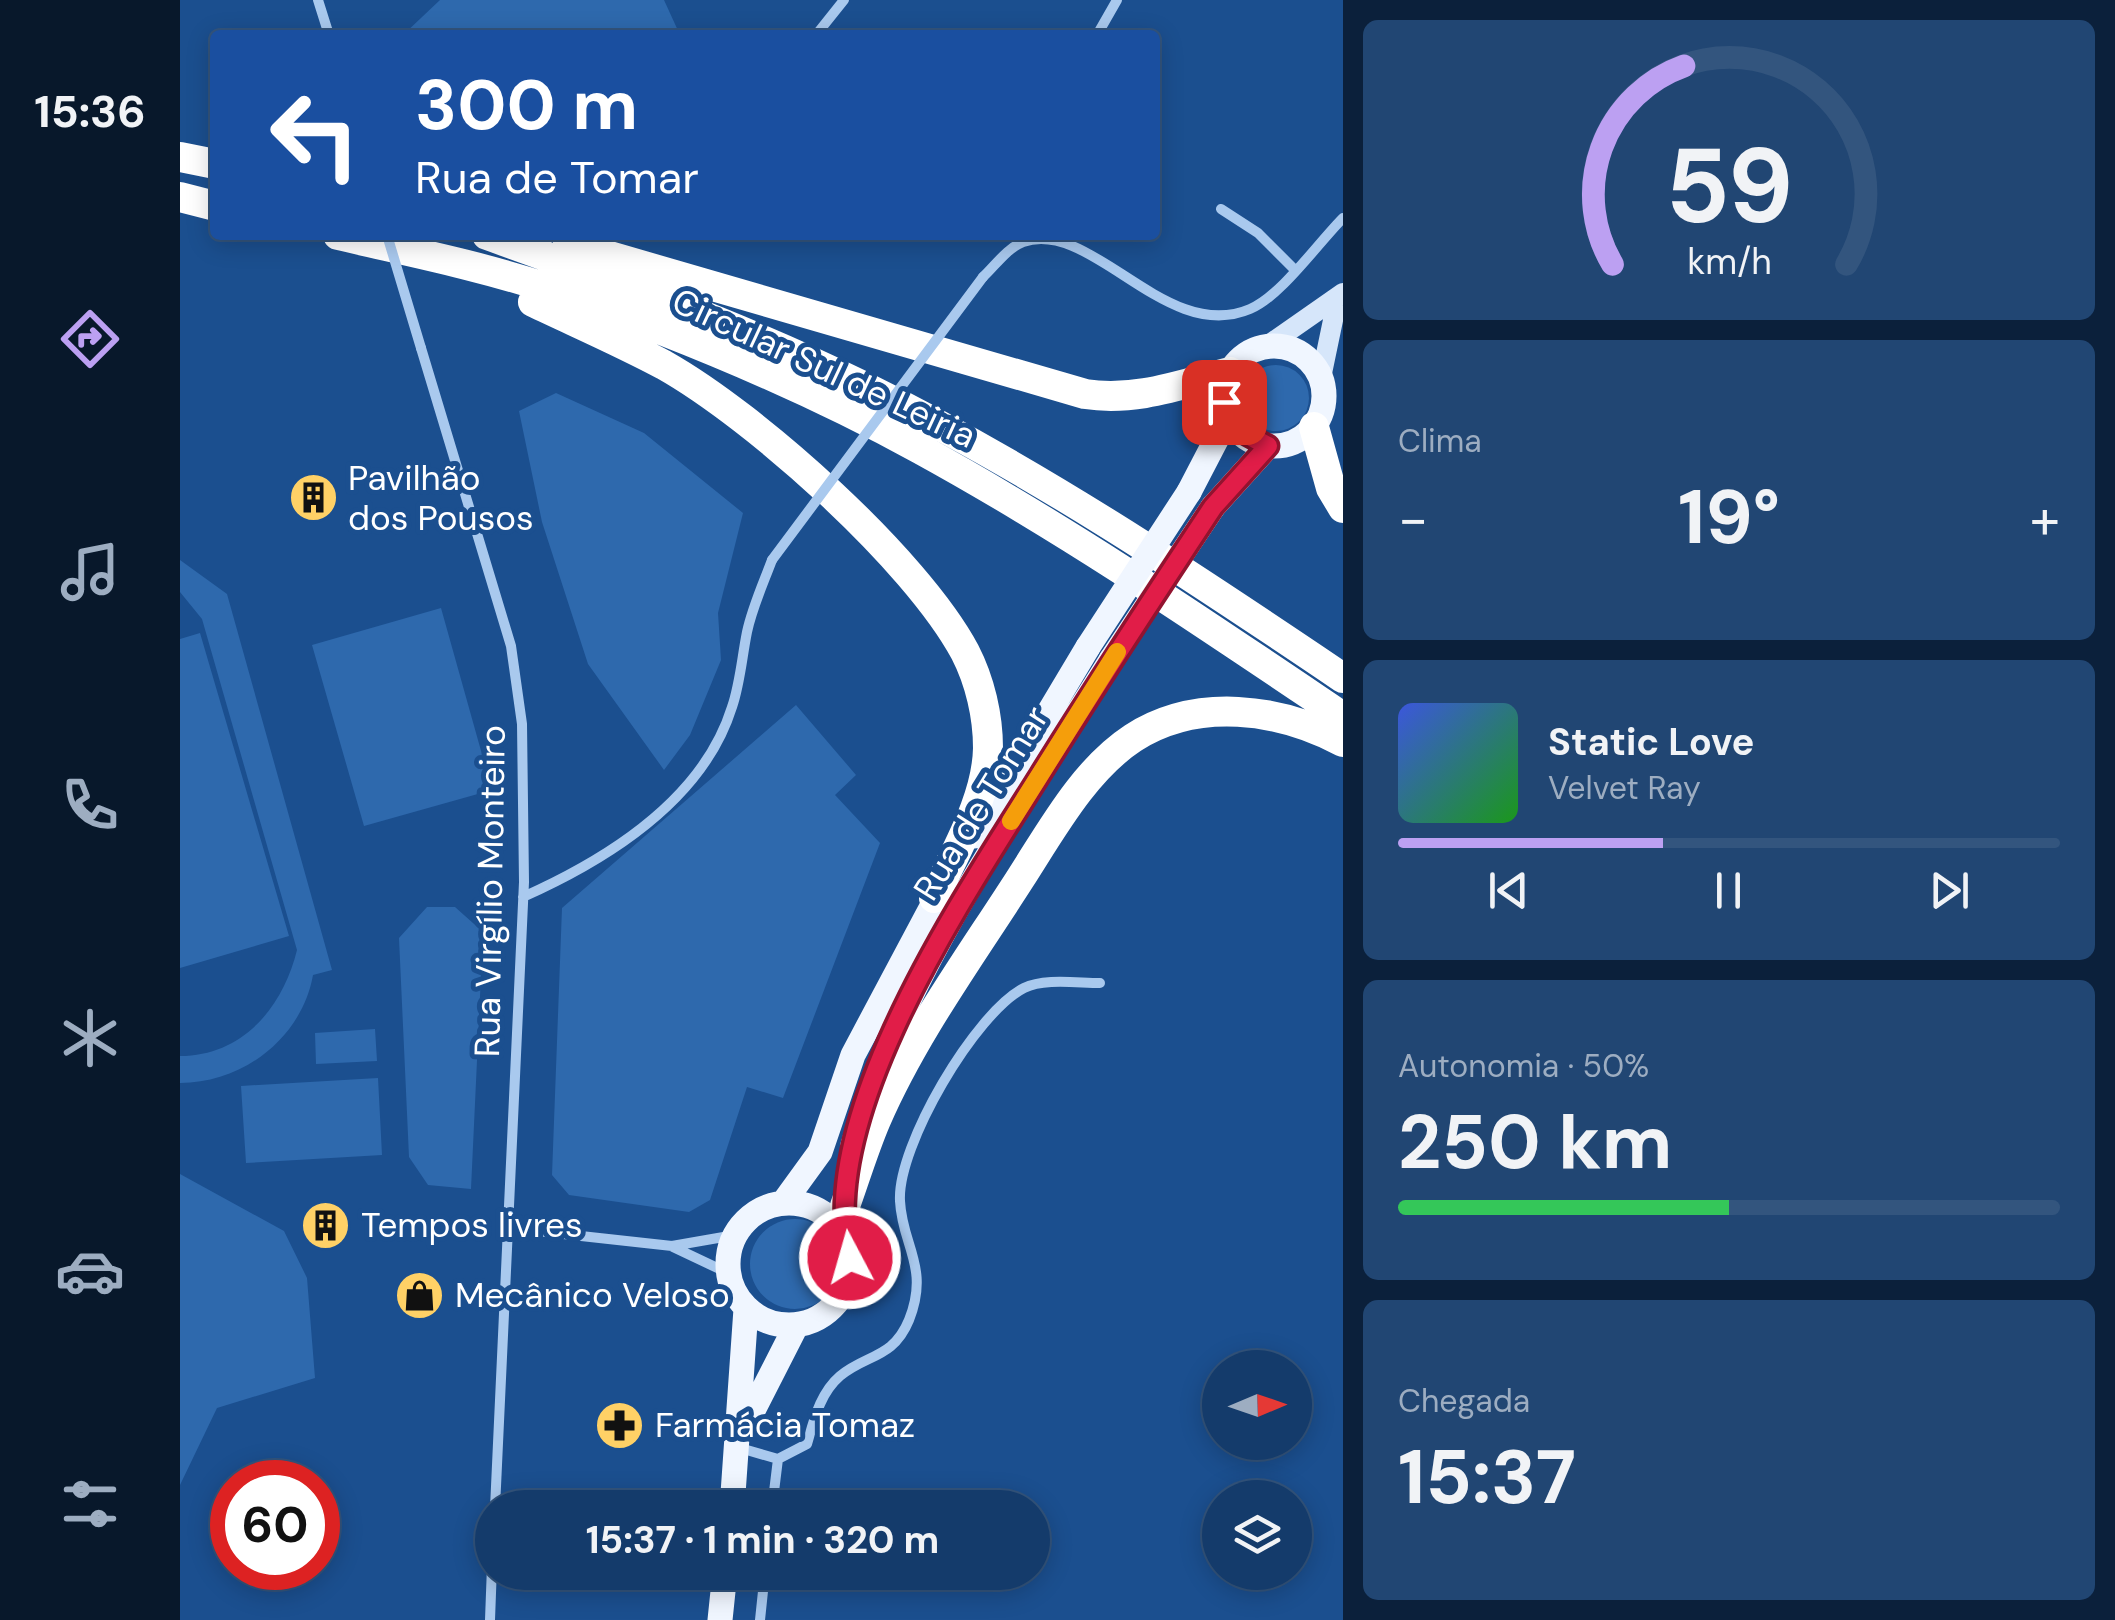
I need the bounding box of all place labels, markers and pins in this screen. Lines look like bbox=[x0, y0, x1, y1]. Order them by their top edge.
pin bbox=[1182, 360, 1267, 445]
place label: Pavilhão dos Pousos bbox=[348, 455, 534, 541]
building icon: Pavilhão dos Pousos bbox=[287, 472, 339, 524]
building icon: Tempos livres bbox=[300, 1199, 352, 1251]
place label: Tempos livres bbox=[361, 1202, 582, 1248]
shop icon: Mecânico Veloso bbox=[394, 1269, 446, 1321]
place label: Mecânico Veloso bbox=[455, 1272, 730, 1318]
pharmacy icon: Farmácia Tomaz bbox=[594, 1399, 646, 1451]
place label: Farmácia Tomaz bbox=[655, 1402, 915, 1448]

